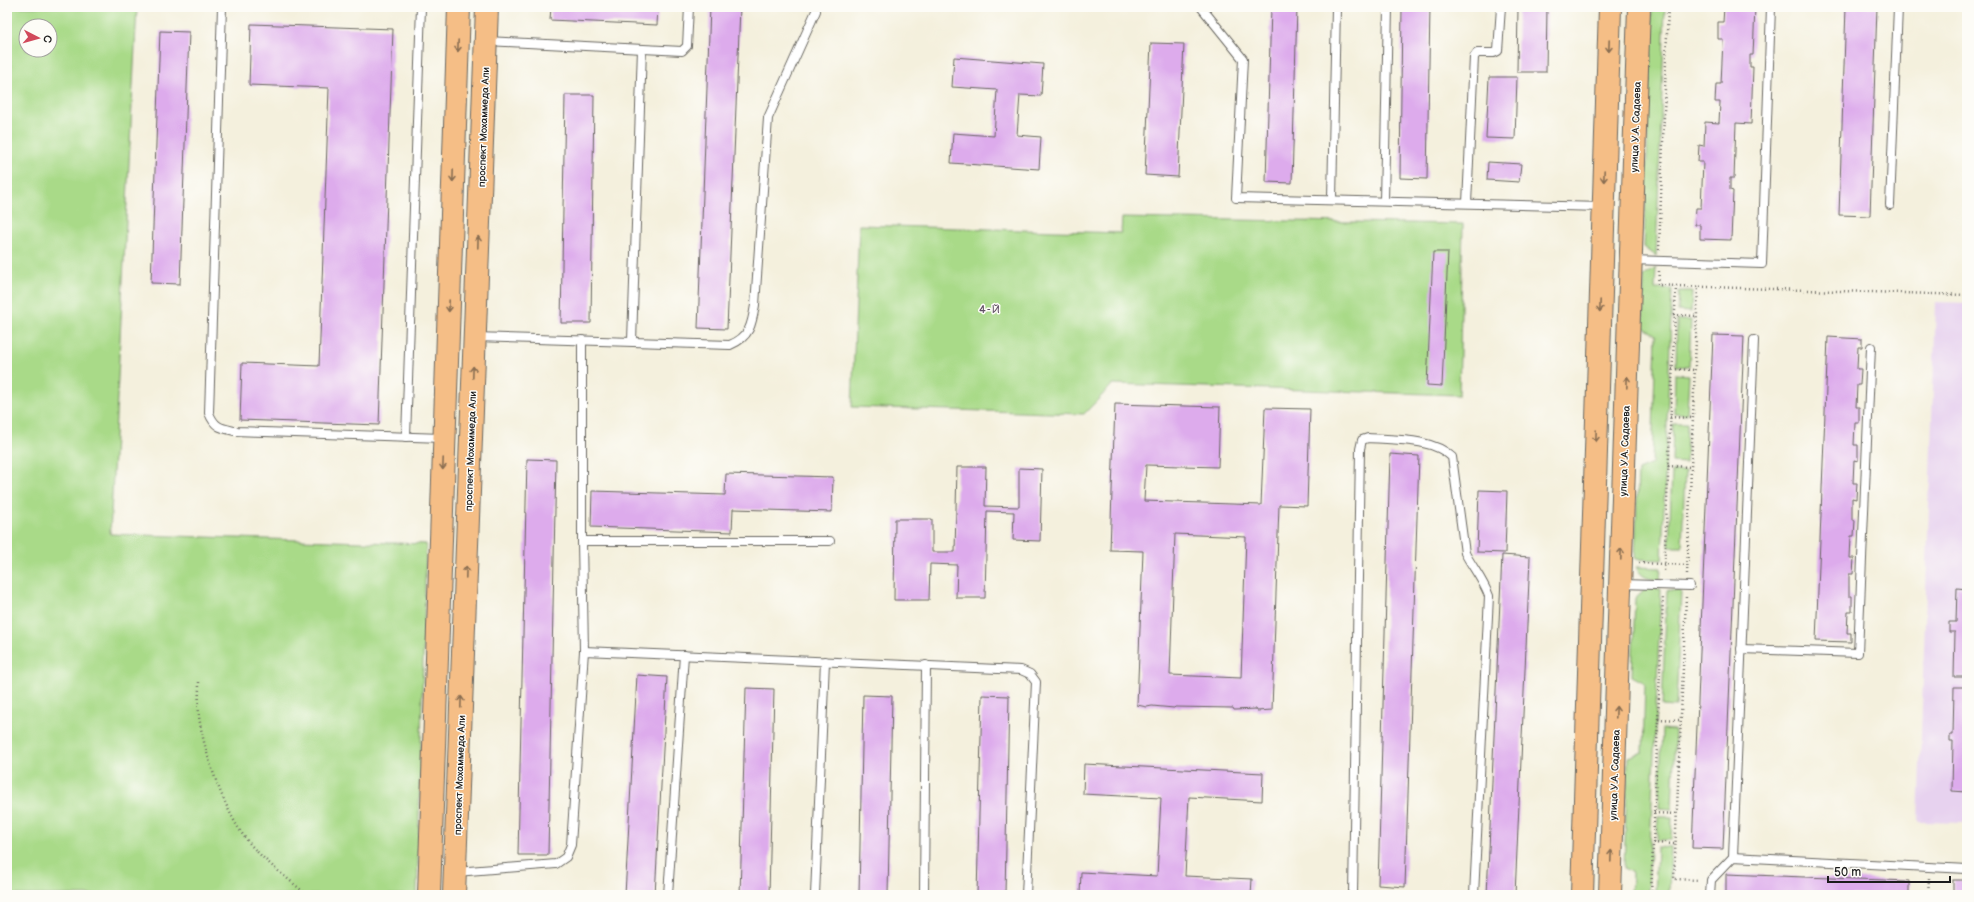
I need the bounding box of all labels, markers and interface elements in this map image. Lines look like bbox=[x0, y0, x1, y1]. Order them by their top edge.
north arrow bbox=[18, 18, 58, 58]
text: С bbox=[41, 35, 54, 44]
one-way arrow bbox=[454, 39, 462, 52]
one-way arrow bbox=[1605, 39, 1612, 52]
street label: проспект Мохаммеда Али bbox=[476, 67, 492, 187]
street label: улица У.А. Садаева bbox=[1628, 81, 1644, 173]
one-way arrow bbox=[449, 169, 457, 182]
one-way arrow bbox=[1601, 169, 1608, 182]
one-way arrow bbox=[474, 236, 482, 249]
one-way arrow bbox=[445, 299, 452, 312]
one-way arrow bbox=[1596, 299, 1604, 312]
district label: 4-Й bbox=[979, 303, 1001, 316]
one-way arrow bbox=[470, 366, 477, 379]
one-way arrow bbox=[1623, 376, 1630, 389]
street label: проспект Мохаммеда Али bbox=[463, 391, 479, 511]
street label: улица У.А. Садаева bbox=[1617, 405, 1633, 497]
one-way arrow bbox=[1592, 429, 1600, 442]
one-way arrow bbox=[439, 457, 447, 470]
one-way arrow bbox=[1617, 548, 1625, 561]
one-way arrow bbox=[462, 566, 470, 579]
one-way arrow bbox=[458, 696, 465, 709]
one-way arrow bbox=[1612, 706, 1620, 719]
street label: проспект Мохаммеда Али bbox=[452, 715, 468, 835]
street label: улица У.А. Садаева bbox=[1607, 729, 1623, 821]
one-way arrow bbox=[1607, 850, 1615, 863]
scale bar bbox=[1828, 858, 1950, 884]
text: 50 m bbox=[1834, 865, 1861, 880]

